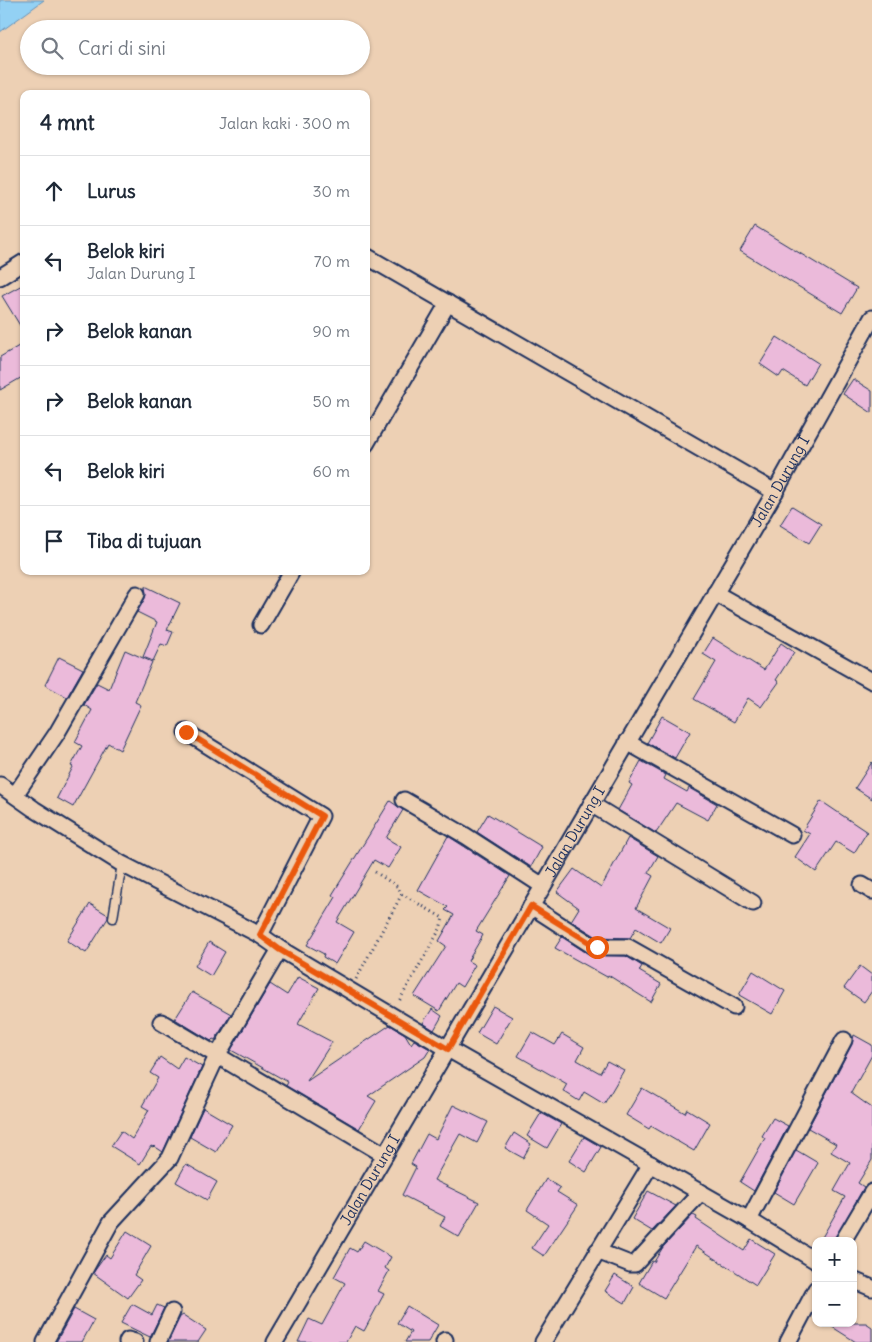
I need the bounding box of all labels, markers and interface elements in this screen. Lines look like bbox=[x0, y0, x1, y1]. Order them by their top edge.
search box bbox=[20, 20, 370, 75]
icon: search bbox=[38, 34, 66, 62]
text: Cari di sini bbox=[78, 36, 166, 60]
text: 4 mnt bbox=[40, 109, 95, 136]
text: Jalan kaki · 300 m bbox=[219, 113, 350, 133]
icon: ahead bbox=[40, 177, 68, 205]
text: Lurus bbox=[87, 179, 136, 203]
text: 30 m bbox=[313, 181, 350, 201]
text: Belok kiri bbox=[87, 239, 165, 263]
icon: left bbox=[40, 247, 68, 275]
text: 70 m bbox=[314, 251, 350, 271]
text: Jalan Durung I bbox=[87, 263, 196, 283]
icon: right bbox=[40, 317, 68, 345]
text: Belok kanan bbox=[87, 319, 192, 343]
text: 90 m bbox=[312, 321, 350, 341]
icon: right bbox=[40, 387, 68, 415]
text: Belok kanan bbox=[87, 389, 192, 413]
text: 50 m bbox=[312, 391, 350, 411]
street label: Jalan Durung I bbox=[747, 432, 813, 530]
icon: left bbox=[40, 457, 68, 485]
text: Belok kiri bbox=[87, 459, 165, 483]
text: 60 m bbox=[312, 461, 350, 481]
icon: arrive bbox=[40, 527, 68, 555]
text: Tiba di tujuan bbox=[87, 529, 202, 553]
route end bbox=[175, 721, 198, 744]
street label: Jalan Durung I bbox=[541, 783, 609, 880]
route start bbox=[586, 936, 609, 959]
street label: Jalan Durung I bbox=[336, 1131, 404, 1228]
map controls bbox=[812, 1237, 857, 1327]
button: + bbox=[812, 1237, 857, 1282]
button: − bbox=[812, 1282, 857, 1327]

